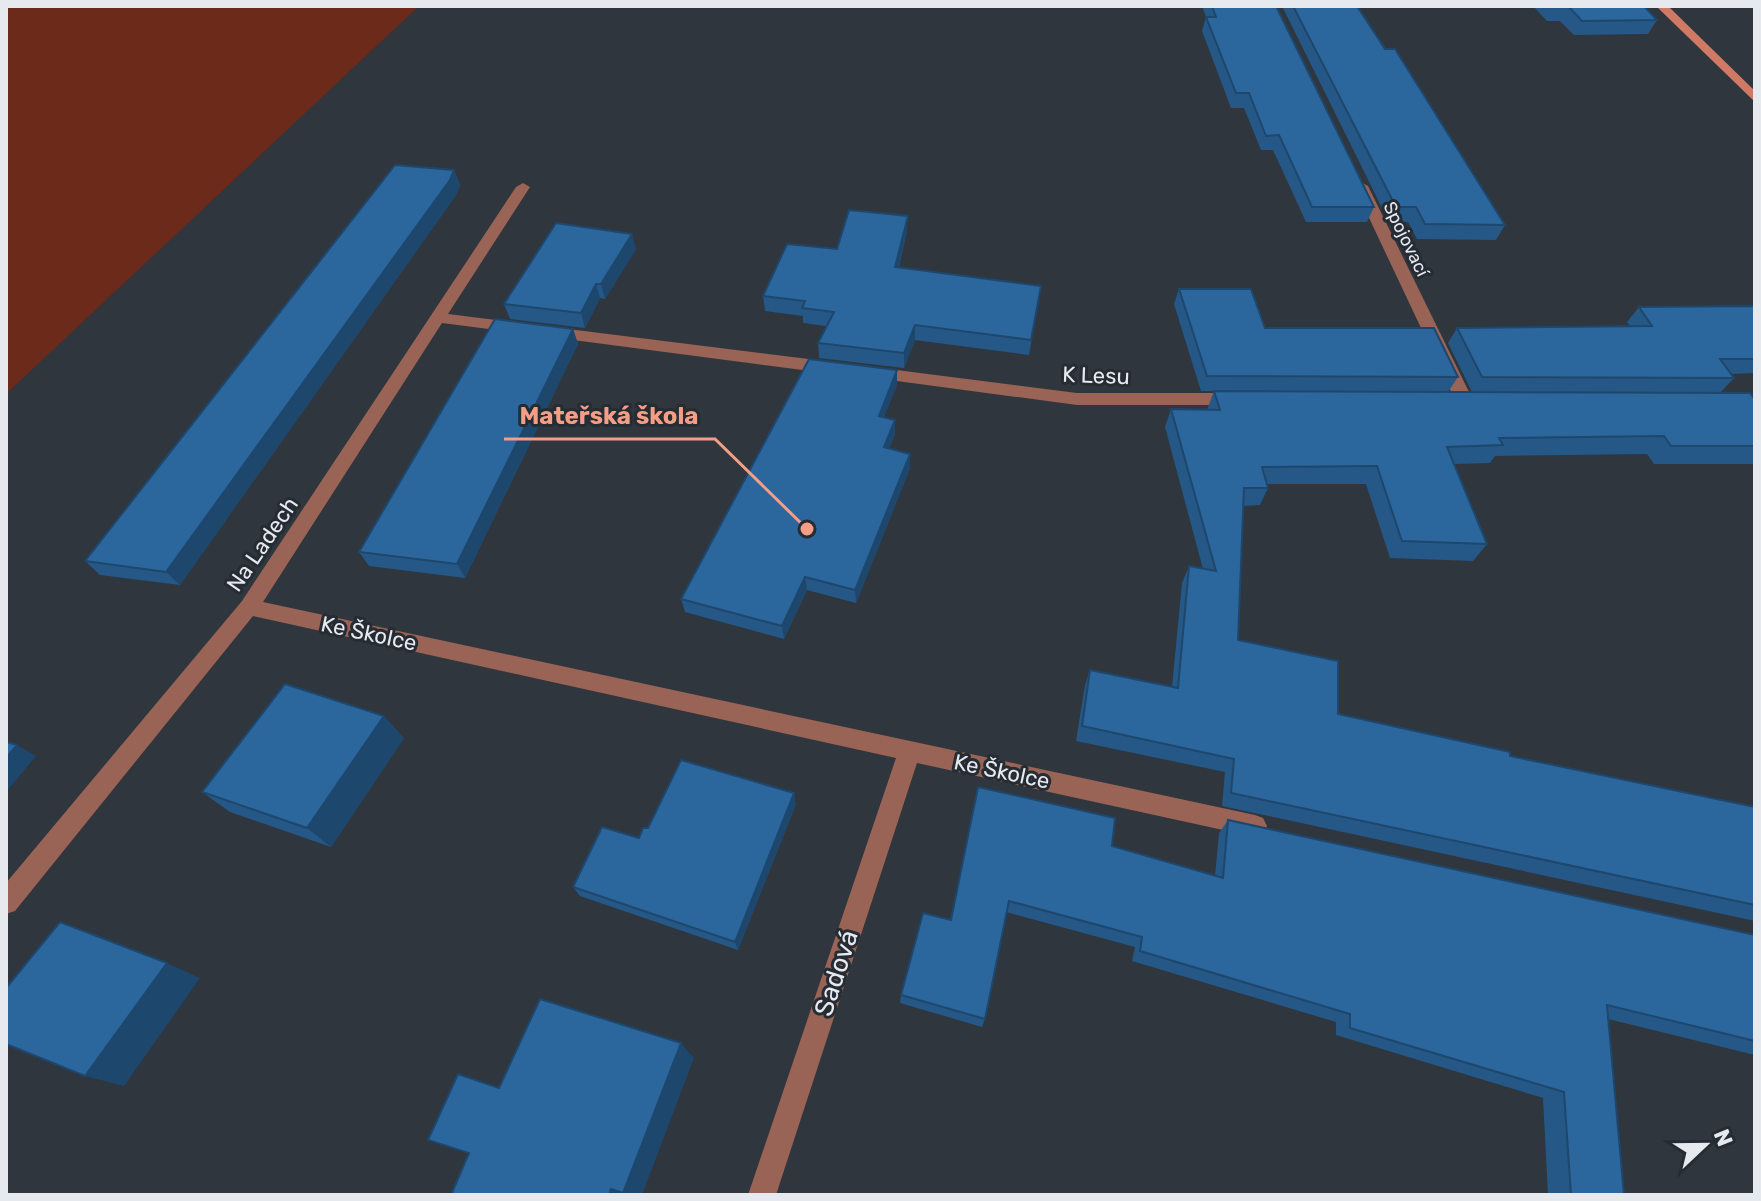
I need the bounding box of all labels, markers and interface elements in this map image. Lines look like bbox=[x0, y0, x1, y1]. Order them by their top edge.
street label: Spojovací bbox=[1378, 198, 1434, 282]
street label: K Lesu bbox=[1062, 361, 1130, 390]
callout: Mateřská škola bbox=[504, 391, 715, 439]
text: Mateřská škola bbox=[519, 402, 699, 430]
street label: Na Ladech bbox=[221, 492, 304, 597]
street label: Ke Školce bbox=[319, 610, 419, 657]
street label: Ke Školce bbox=[952, 748, 1052, 795]
street label: Sadová bbox=[808, 926, 865, 1020]
north arrow bbox=[1665, 1105, 1745, 1185]
text: N bbox=[1708, 1125, 1739, 1150]

